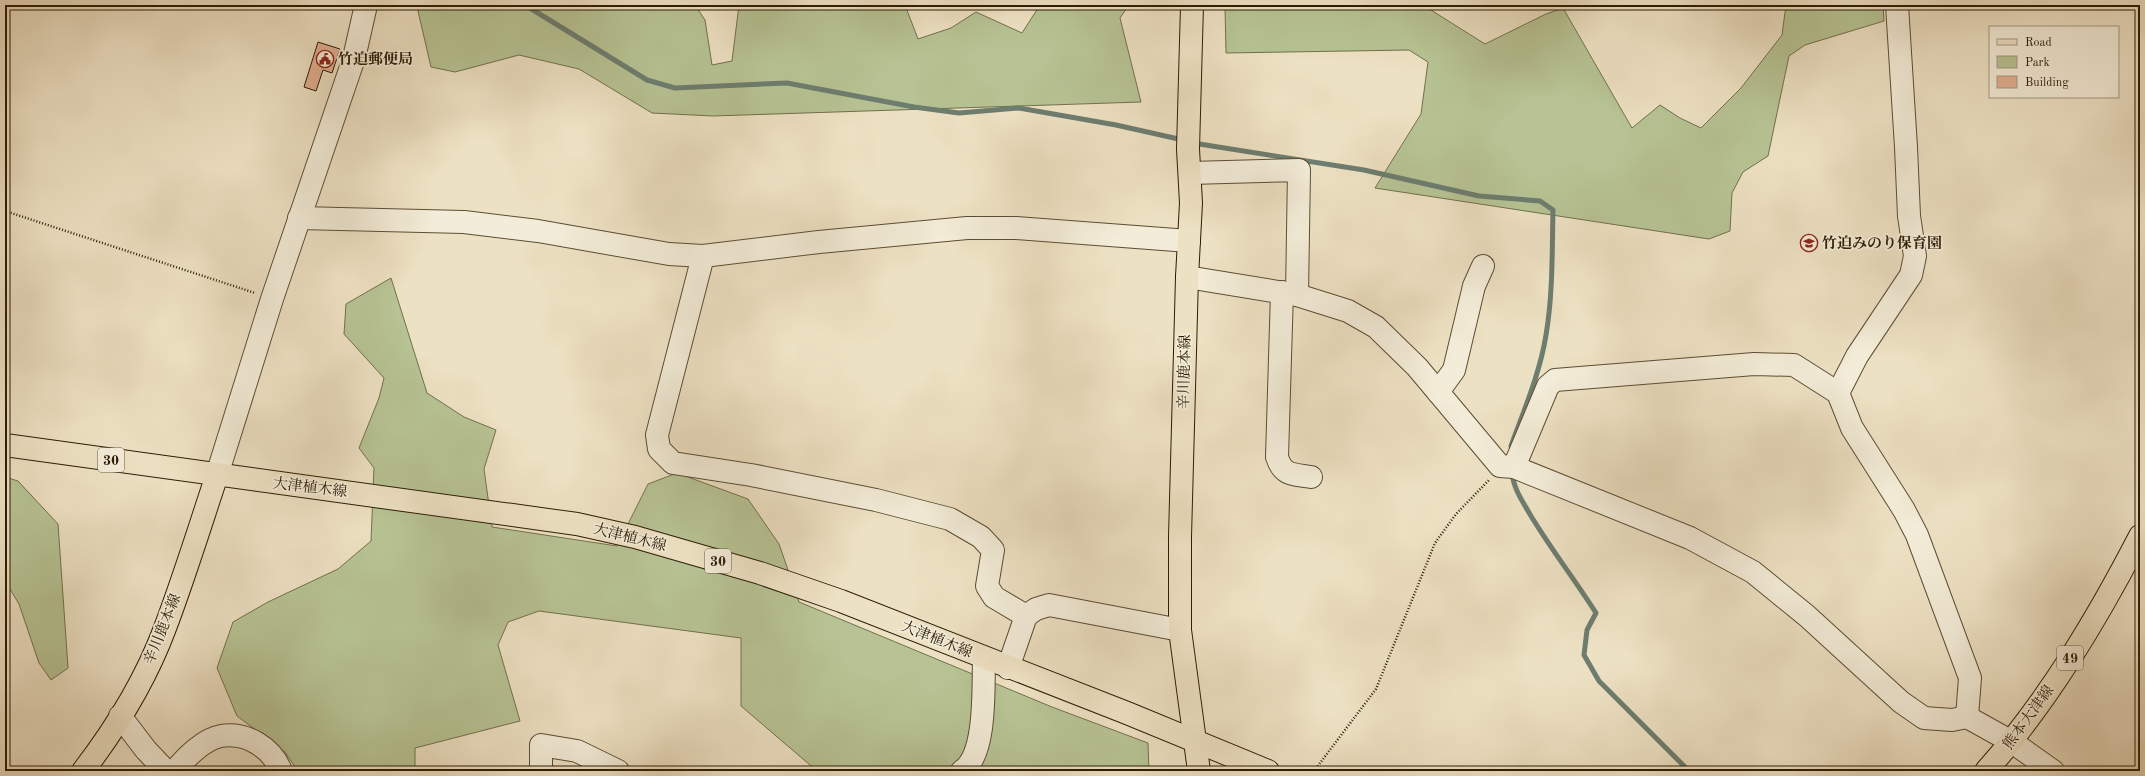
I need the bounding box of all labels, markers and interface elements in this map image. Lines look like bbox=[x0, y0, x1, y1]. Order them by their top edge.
legend bbox=[1989, 26, 2119, 98]
text: Road bbox=[2025, 37, 2052, 49]
public building icon: 竹迫郵便局 bbox=[315, 49, 335, 69]
place label: 竹迫郵便局 bbox=[338, 51, 413, 68]
text: Park bbox=[2025, 57, 2050, 69]
text: Building bbox=[2025, 77, 2069, 89]
school or university icon: 竹迫みのり保育園 bbox=[1799, 233, 1819, 253]
place label: 竹迫みのり保育園 bbox=[1822, 235, 1942, 252]
street label: 辛川鹿本線 bbox=[1175, 334, 1194, 410]
road number: 30 bbox=[98, 448, 124, 472]
street label: 大津植木線 bbox=[272, 474, 348, 501]
street label: 大津植木線 bbox=[591, 520, 668, 555]
road number: 30 bbox=[705, 549, 731, 573]
street label: 辛川鹿本線 bbox=[141, 591, 184, 667]
street label: 大津植木線 bbox=[899, 618, 975, 661]
road number: 49 bbox=[2057, 646, 2083, 670]
street label: 熊本大津線 bbox=[1999, 682, 2057, 753]

